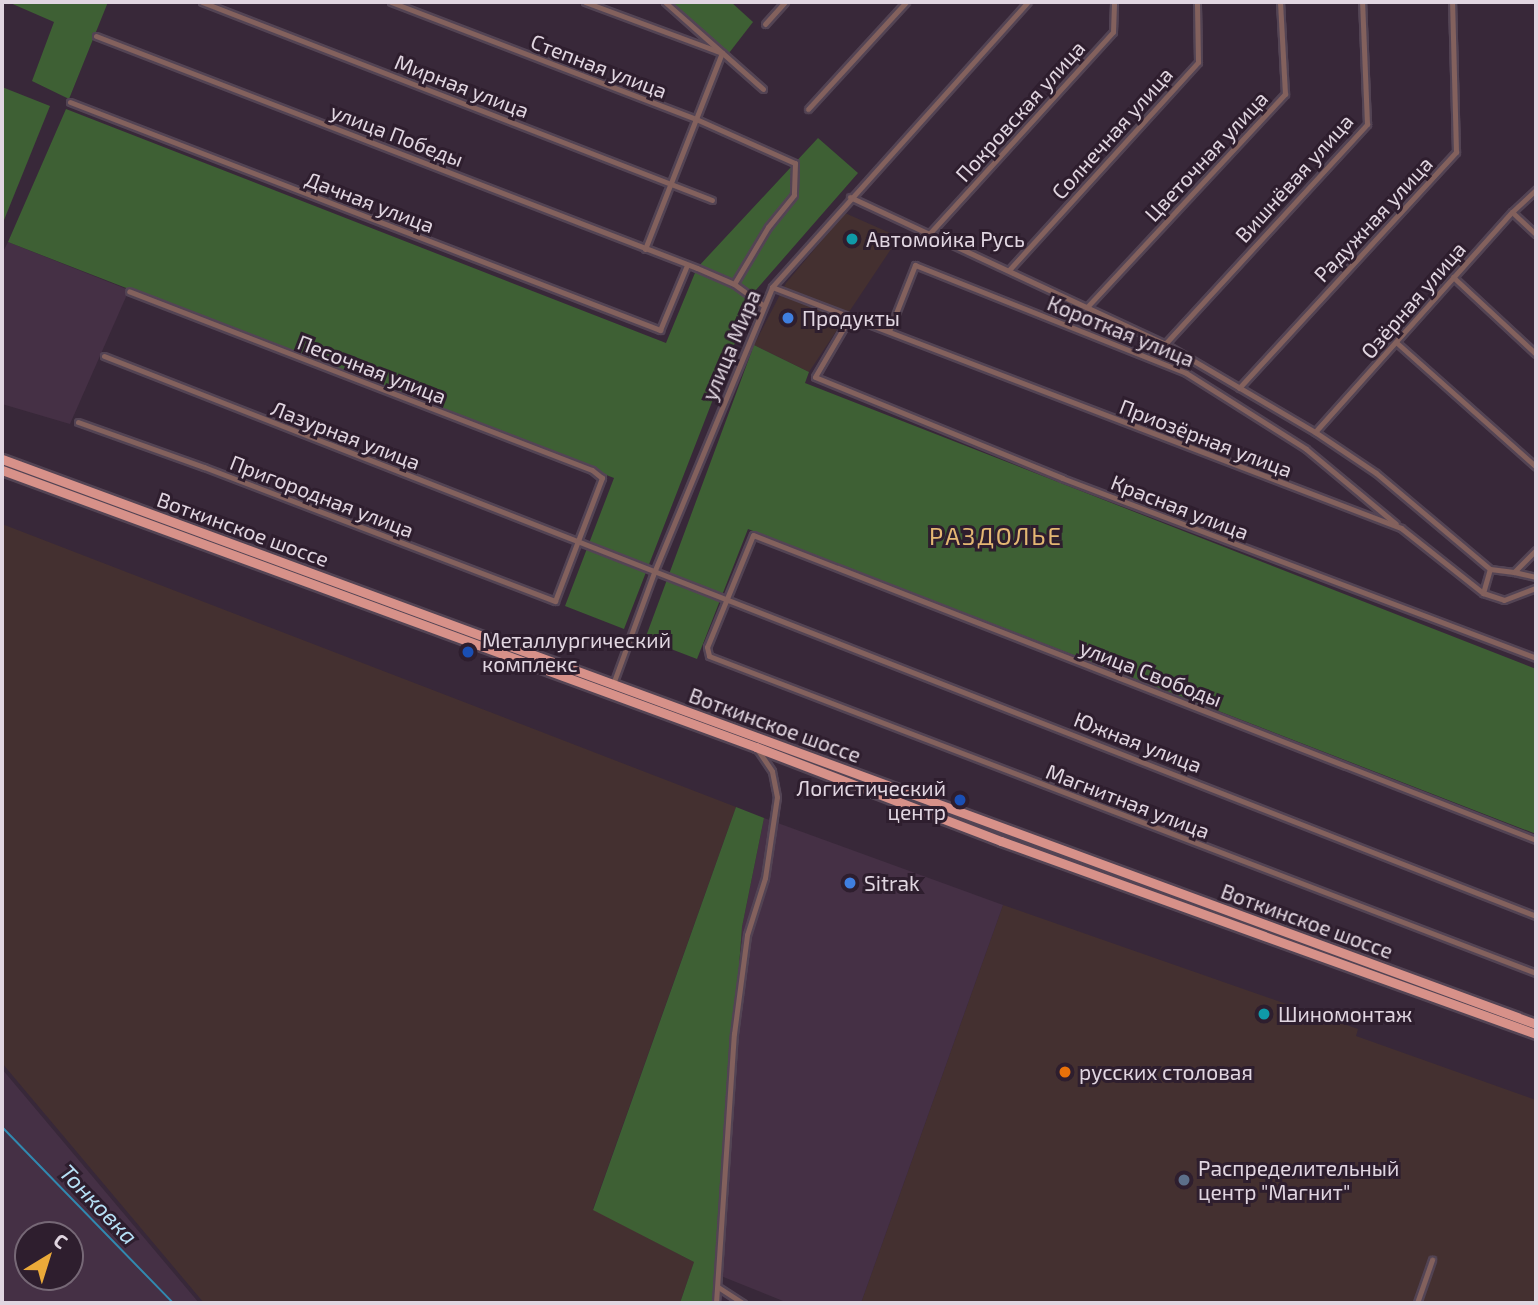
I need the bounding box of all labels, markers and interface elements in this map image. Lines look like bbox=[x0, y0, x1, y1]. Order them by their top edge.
street label: Степная улица bbox=[527, 28, 671, 104]
street label: Покровская улица bbox=[950, 35, 1090, 187]
street label: Мирная улица bbox=[391, 49, 533, 123]
street label: Солнечная улица bbox=[1046, 62, 1178, 204]
street label: Цветочная улица bbox=[1139, 86, 1273, 226]
street label: улица Победы bbox=[327, 98, 467, 172]
street label: Вишнёвая улица bbox=[1230, 109, 1358, 247]
street label: Радужная улица bbox=[1308, 151, 1438, 287]
street label: Дачная улица bbox=[302, 166, 438, 238]
place label: Автомойка Русь bbox=[866, 226, 1025, 252]
marker: Автомойка Русь bbox=[844, 231, 860, 247]
street label: Озёрная улица bbox=[1355, 236, 1471, 364]
street label: улица Мира bbox=[696, 286, 766, 404]
street label: Короткая улица bbox=[1044, 290, 1198, 372]
place label: Продукты bbox=[802, 305, 900, 331]
marker: Продукты bbox=[780, 310, 796, 326]
street label: Песочная улица bbox=[294, 329, 450, 409]
street label: Приозёрная улица bbox=[1116, 393, 1296, 483]
street label: Лазурная улица bbox=[268, 395, 424, 475]
street label: Пригородная улица bbox=[226, 449, 418, 543]
street label: Красная улица bbox=[1108, 469, 1252, 545]
street label: Воткинское шоссе bbox=[154, 486, 332, 572]
district label: РАЗДОЛЬЕ bbox=[930, 522, 1062, 550]
place label: Металлургический комплекс bbox=[482, 627, 671, 677]
street label: улица Свободы bbox=[1076, 634, 1226, 712]
marker: Металлургический комплекс bbox=[460, 644, 476, 660]
street label: Воткинское шоссе bbox=[686, 682, 864, 768]
street label: Южная улица bbox=[1071, 706, 1205, 778]
street label: Магнитная улица bbox=[1043, 758, 1213, 844]
place label: Логистический центр bbox=[797, 775, 946, 825]
marker: Логистический центр bbox=[952, 792, 968, 808]
place label: Sitrak bbox=[864, 870, 920, 896]
marker: Sitrak bbox=[842, 875, 858, 891]
street label: Воткинское шоссе bbox=[1218, 878, 1396, 964]
place label: Шиномонтаж bbox=[1278, 1001, 1412, 1027]
marker: Шиномонтаж bbox=[1256, 1006, 1272, 1022]
place label: русских столовая bbox=[1079, 1059, 1253, 1085]
marker: русских столовая bbox=[1057, 1064, 1073, 1080]
place label: Распределительный центр "Магнит" bbox=[1198, 1155, 1399, 1205]
water label: Тонковка bbox=[54, 1158, 144, 1250]
marker: Распределительный центр "Магнит" bbox=[1176, 1172, 1192, 1188]
north arrow bbox=[14, 1221, 84, 1291]
text: С bbox=[50, 1228, 72, 1253]

